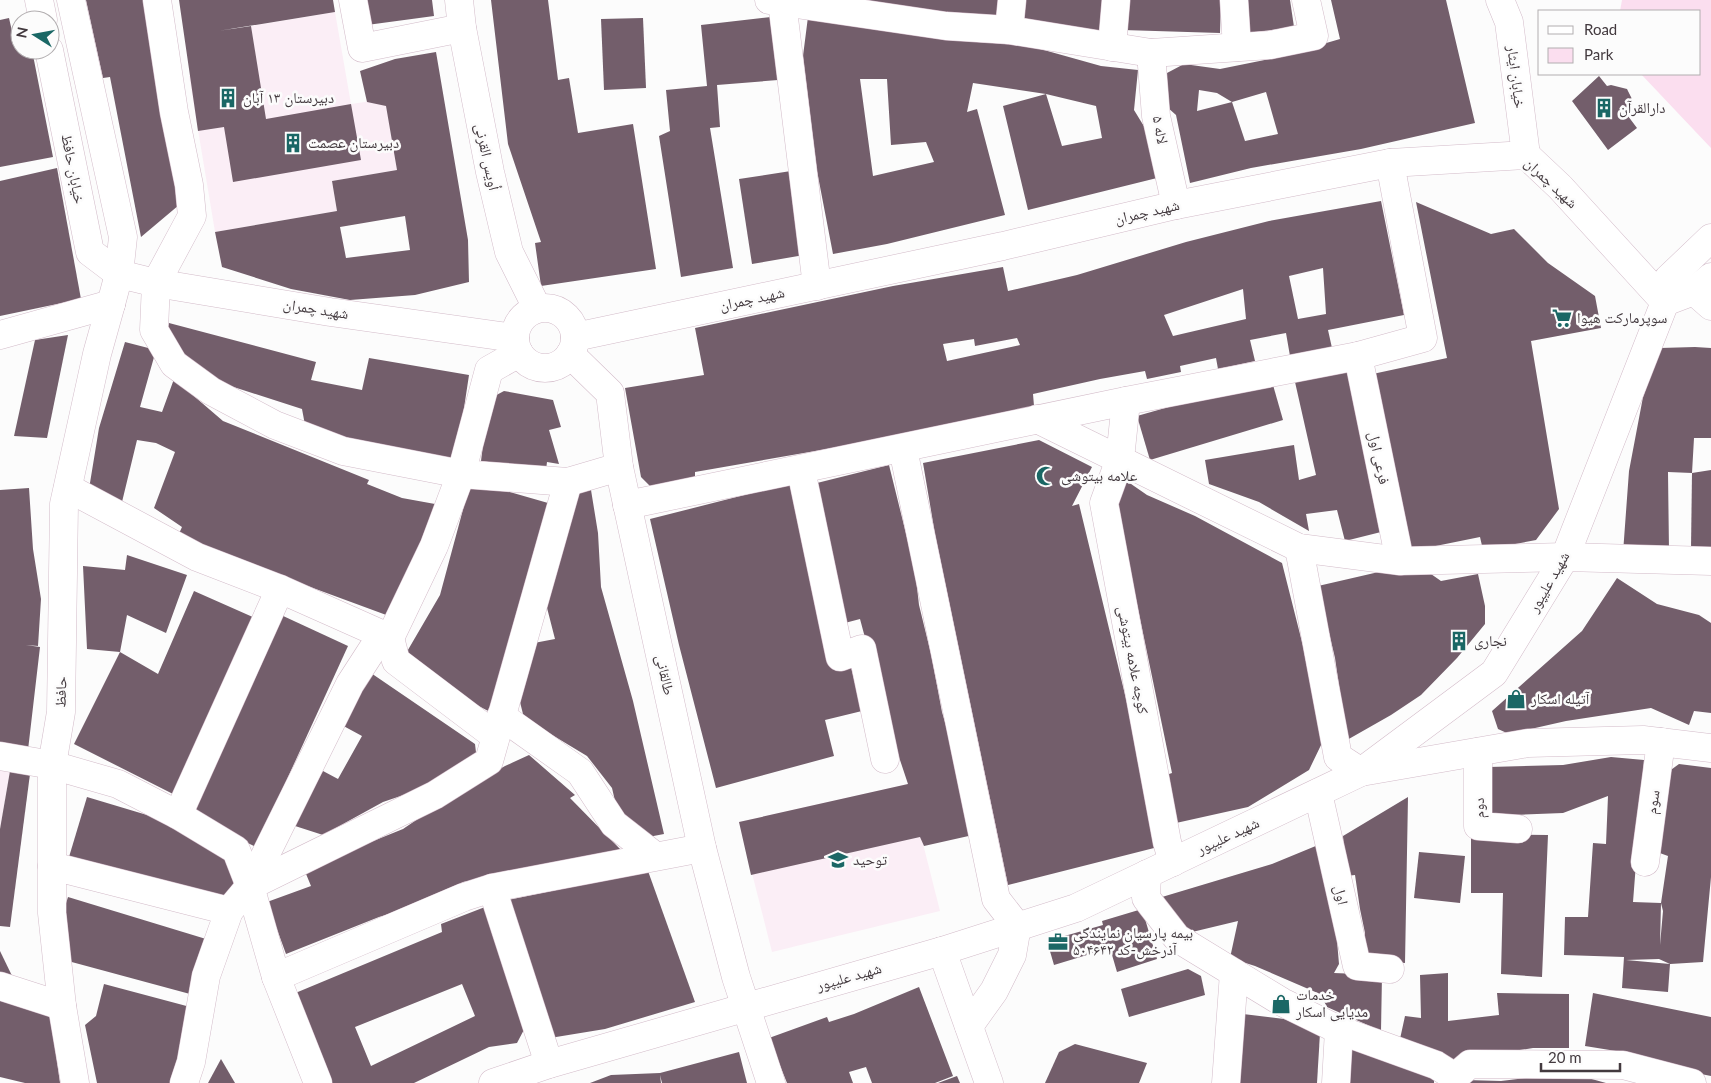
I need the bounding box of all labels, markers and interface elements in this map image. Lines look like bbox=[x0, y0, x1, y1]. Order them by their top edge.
north arrow bbox=[10, 10, 60, 60]
legend bbox=[1538, 10, 1701, 75]
text: Road bbox=[1584, 20, 1617, 38]
text: N bbox=[12, 26, 31, 39]
street label: خیابان ایثار bbox=[1502, 44, 1530, 110]
text: Park bbox=[1584, 45, 1614, 63]
building icon: دبیرستان ۱۳ آبان bbox=[217, 87, 239, 109]
place label: دبیرستان ۱۳ آبان bbox=[243, 88, 334, 108]
building icon: دارالقرآن bbox=[1593, 97, 1615, 119]
place label: دارالقرآن bbox=[1619, 98, 1666, 118]
street label: لاله ۵ bbox=[1149, 114, 1173, 145]
street label: أویس القرنی bbox=[470, 122, 504, 192]
street label: خیابان حافظ bbox=[56, 132, 90, 206]
building icon: دبیرستان عصمت bbox=[282, 132, 304, 154]
place label: دبیرستان عصمت bbox=[308, 133, 399, 153]
street label: شهید چمران bbox=[1520, 153, 1582, 213]
street label: شهید چمران bbox=[1113, 195, 1182, 229]
street label: شهید چمران bbox=[718, 282, 787, 316]
street label: شهید چمران bbox=[282, 294, 350, 324]
supermarket icon: سوپرمارکت هیوا bbox=[1551, 307, 1573, 329]
place label: سوپرمارکت هیوا bbox=[1577, 308, 1668, 327]
street label: فرعی اول bbox=[1364, 430, 1394, 486]
mosque icon: علامه بیتوشی bbox=[1035, 465, 1057, 487]
place label: علامه بیتوشی bbox=[1061, 466, 1138, 486]
street label: شهید علیپور bbox=[1523, 548, 1574, 616]
street label: کوچه علامه بیتوشی bbox=[1113, 604, 1153, 716]
building icon: نجاری bbox=[1448, 630, 1470, 652]
place label: نجاری bbox=[1474, 631, 1507, 651]
street label: طالقانی bbox=[651, 653, 679, 697]
street label: حافظ bbox=[50, 676, 70, 708]
shop icon: آتیله اسکار bbox=[1505, 688, 1527, 710]
place label: آتیله اسکار bbox=[1530, 689, 1591, 708]
street label: سوم bbox=[1641, 788, 1665, 815]
street label: دوم bbox=[1469, 798, 1489, 818]
street label: شهید علیپور bbox=[1193, 813, 1262, 859]
school or university icon: توحید bbox=[827, 849, 849, 871]
place label: توحید bbox=[853, 850, 888, 869]
street label: اول bbox=[1329, 883, 1353, 907]
place label: بیمه پارسیان نمایندگی آذرخش-کد ۵۰۴۶۴۲ bbox=[1073, 923, 1193, 960]
office icon: بیمه پارسیان نمایندگی آذرخش-کد ۵۰۴۶۴۲ bbox=[1047, 931, 1069, 953]
street label: شهید علیپور bbox=[813, 958, 884, 995]
place label: خدمات مدیایی اسکار bbox=[1295, 985, 1368, 1022]
shop icon: خدمات مدیایی اسکار bbox=[1270, 993, 1292, 1015]
scale bar bbox=[1541, 1040, 1620, 1072]
text: 20 m bbox=[1548, 1048, 1582, 1066]

